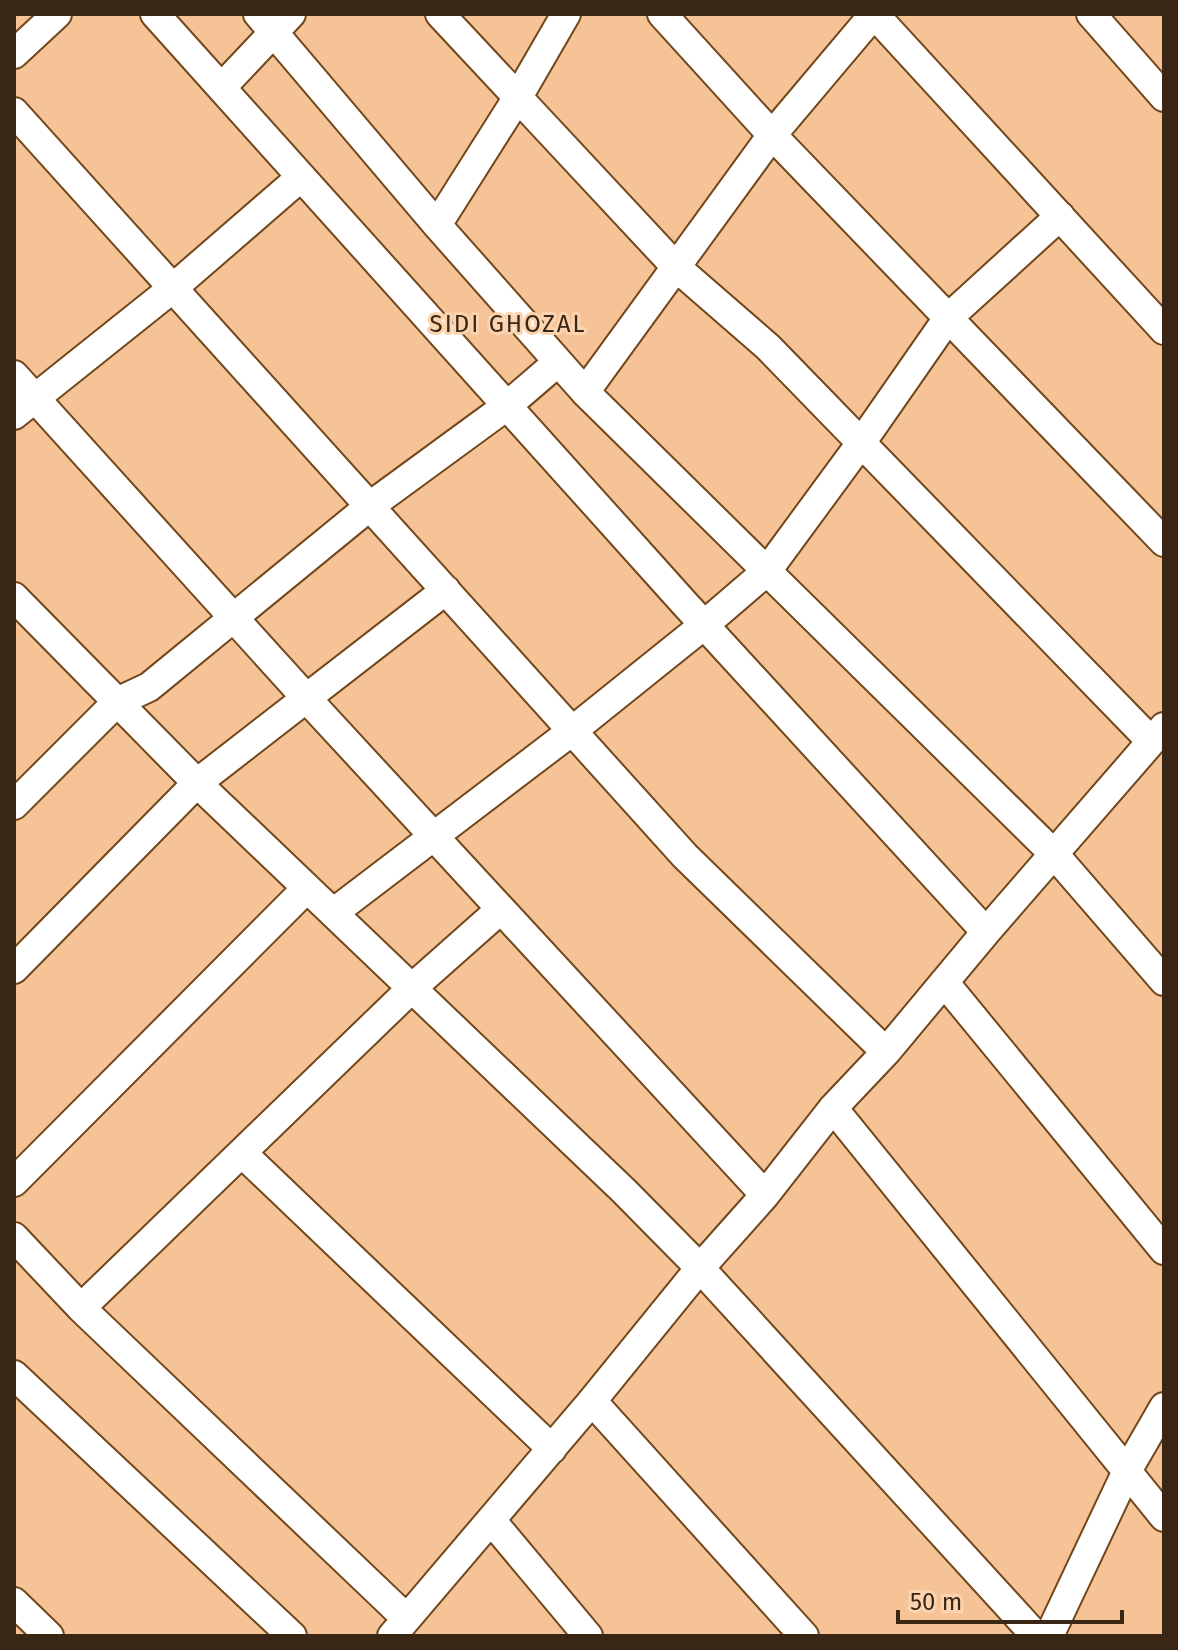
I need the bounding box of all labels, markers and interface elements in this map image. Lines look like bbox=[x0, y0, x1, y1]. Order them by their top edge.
district label: SIDI GHOZAL bbox=[430, 310, 586, 338]
scale bar bbox=[898, 1574, 1122, 1624]
text: 50 m bbox=[910, 1588, 962, 1616]

